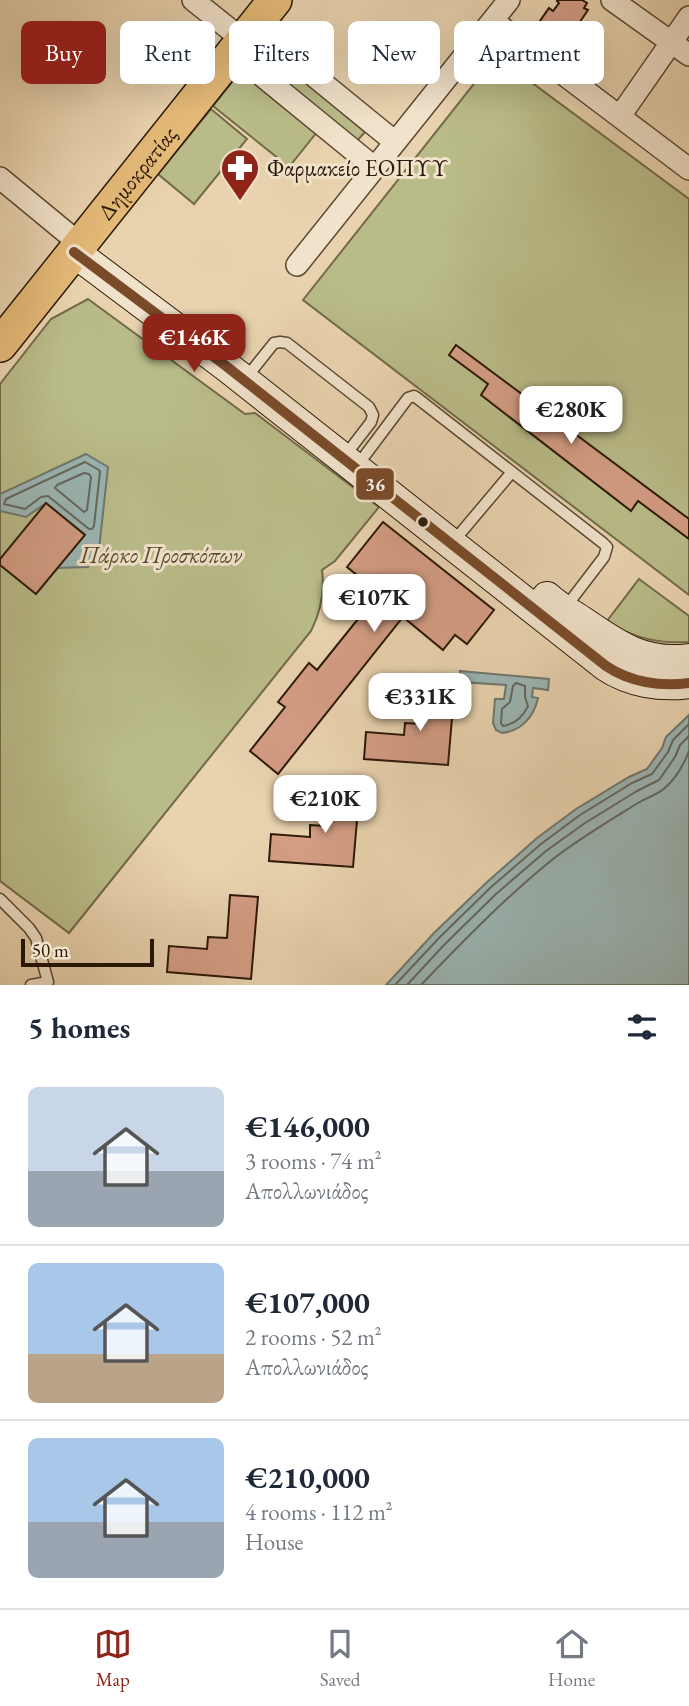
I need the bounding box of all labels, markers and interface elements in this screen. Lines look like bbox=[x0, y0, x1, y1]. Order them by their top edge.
chip: Buy bbox=[21, 21, 106, 84]
chip: Rent bbox=[120, 21, 215, 84]
chip: Filters bbox=[229, 21, 334, 84]
chip: New bbox=[348, 21, 440, 84]
chip: Apartment bbox=[454, 21, 604, 84]
street label: Δημοκρατίας bbox=[91, 120, 184, 226]
pharmacy icon: Φαρμακείο ΕΟΠΥΥ bbox=[219, 147, 261, 202]
place label: Φαρμακείο ΕΟΠΥΥ bbox=[267, 153, 448, 183]
pin: €146K bbox=[145, 314, 243, 374]
text: €146K bbox=[158, 322, 230, 352]
pin: €280K bbox=[522, 386, 620, 446]
text: €280K bbox=[535, 394, 607, 424]
line badge: 36 bbox=[355, 467, 395, 501]
text: 36 bbox=[365, 472, 385, 497]
unlabelled marker bbox=[416, 515, 430, 529]
park label: Πάρκο Προσκόπων bbox=[79, 540, 243, 570]
pin: €107K bbox=[325, 574, 423, 634]
text: €107K bbox=[338, 582, 410, 612]
pin: €331K bbox=[371, 674, 469, 733]
text: €331K bbox=[384, 681, 456, 711]
pin: €210K bbox=[276, 776, 374, 835]
text: €210K bbox=[289, 783, 361, 813]
scale bar bbox=[21, 936, 154, 968]
text: 50 m bbox=[32, 938, 69, 963]
text: 5 homes bbox=[28, 1008, 130, 1047]
icon: filters bbox=[623, 1008, 661, 1046]
text: €146,000 bbox=[245, 1107, 370, 1146]
icon: home bbox=[84, 1115, 168, 1199]
text: 3 rooms · 74 m² bbox=[245, 1146, 382, 1176]
text: Απολλωνιάδος bbox=[245, 1176, 369, 1206]
text: €107,000 bbox=[245, 1283, 370, 1322]
icon: home bbox=[84, 1291, 168, 1375]
text: 2 rooms · 52 m² bbox=[245, 1322, 382, 1352]
text: Απολλωνιάδος bbox=[245, 1352, 369, 1382]
text: €210,000 bbox=[245, 1458, 370, 1497]
icon: home bbox=[84, 1466, 168, 1550]
text: 4 rooms · 112 m² bbox=[245, 1497, 393, 1527]
text: House bbox=[245, 1527, 304, 1557]
tab: Map bbox=[94, 1625, 132, 1692]
tab: Saved bbox=[320, 1625, 360, 1692]
tab: Home bbox=[548, 1625, 595, 1692]

